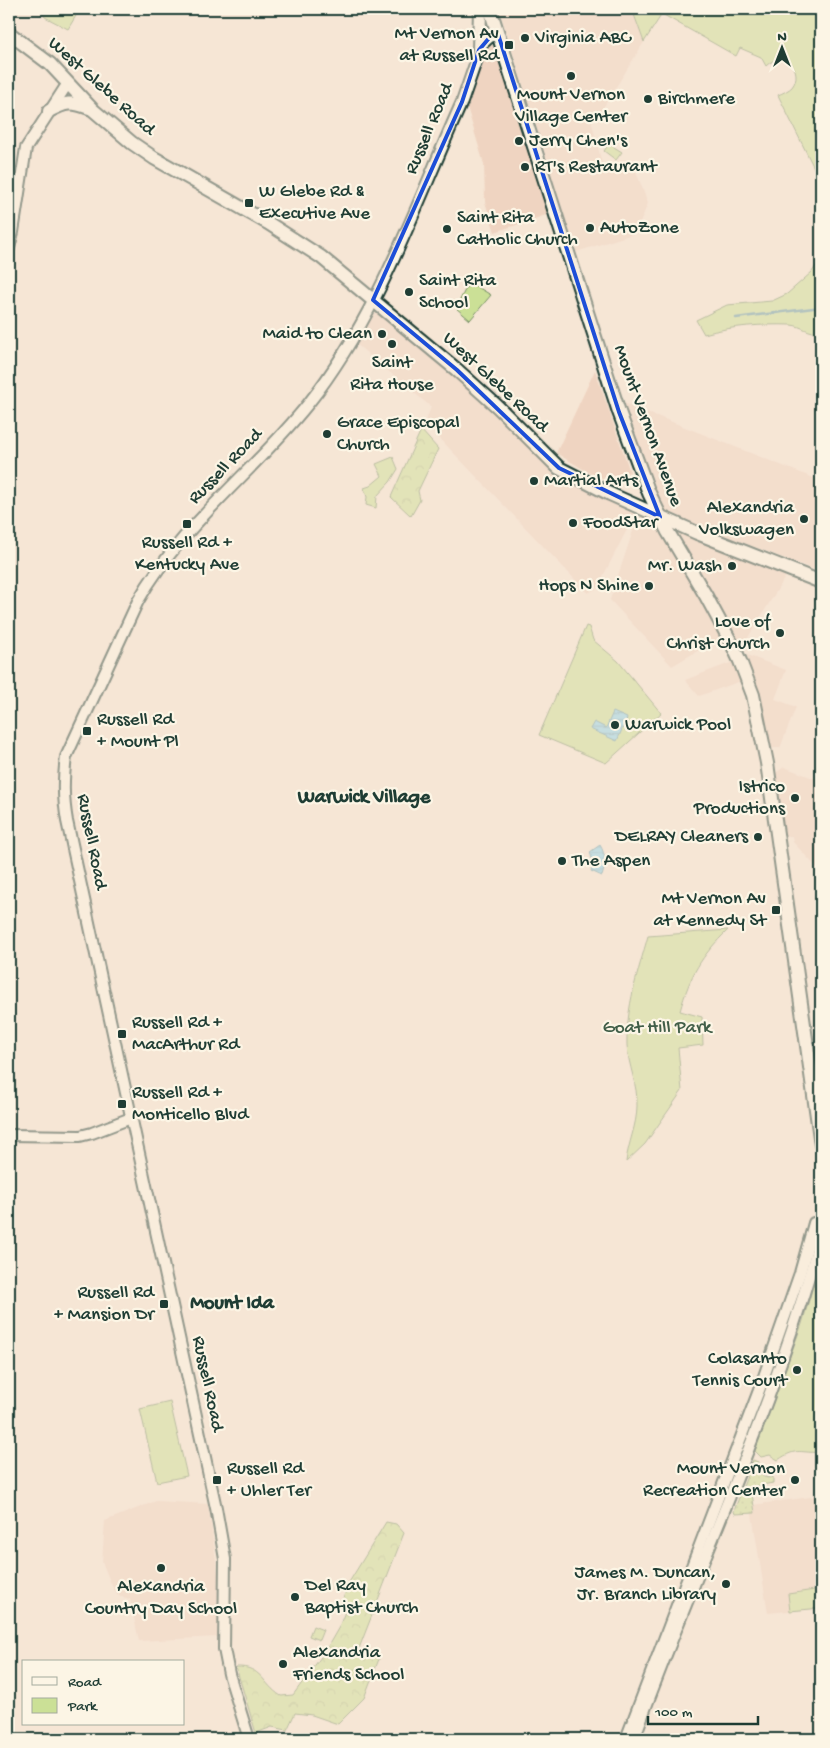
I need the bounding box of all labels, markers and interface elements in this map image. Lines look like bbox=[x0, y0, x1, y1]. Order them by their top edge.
north arrow bbox=[758, 22, 808, 72]
place label: Mt Vernon Av at Russell Rd bbox=[394, 23, 501, 68]
place label: Virginia ABC bbox=[534, 27, 632, 50]
text: N bbox=[777, 29, 787, 46]
marker: Virginia ABC bbox=[519, 32, 531, 44]
street label: West Glebe Road bbox=[42, 33, 161, 143]
marker: Mt Vernon Av at Russell Rd bbox=[503, 39, 515, 51]
marker: Mount Vernon Village Center bbox=[565, 70, 577, 82]
street label: Russell Road bbox=[400, 78, 460, 178]
place label: Mount Vernon Village Center bbox=[514, 84, 629, 129]
place label: Birchmere bbox=[657, 88, 735, 111]
marker: Birchmere bbox=[642, 93, 654, 105]
place label: Jerry Chen's bbox=[529, 130, 628, 153]
marker: Jerry Chen's bbox=[513, 135, 525, 147]
place label: RT's Restaurant bbox=[535, 156, 659, 179]
marker: RT's Restaurant bbox=[519, 161, 531, 173]
place label: W Glebe Rd & Executive Ave bbox=[259, 181, 370, 226]
marker: W Glebe Rd & Executive Ave bbox=[243, 197, 255, 209]
place label: Saint Rita Catholic Church bbox=[457, 207, 578, 252]
place label: AutoZone bbox=[600, 217, 679, 240]
marker: AutoZone bbox=[584, 222, 596, 234]
marker: Saint Rita Catholic Church bbox=[441, 223, 453, 235]
place label: Saint Rita School bbox=[419, 270, 498, 315]
marker: Saint Rita School bbox=[403, 286, 415, 298]
place label: Maid to Clean bbox=[263, 323, 372, 346]
marker: Maid to Clean bbox=[376, 328, 388, 340]
street label: West Glebe Road bbox=[437, 328, 554, 439]
marker: Saint Rita House bbox=[386, 338, 398, 350]
street label: Mount Vernon Avenue bbox=[607, 342, 687, 510]
place label: Saint Rita House bbox=[350, 352, 434, 397]
place label: Grace Episcopal Church bbox=[337, 412, 460, 457]
street label: Russell Road bbox=[184, 423, 269, 510]
marker: Grace Episcopal Church bbox=[321, 428, 333, 440]
place label: Martial Arts bbox=[544, 470, 639, 493]
marker: Martial Arts bbox=[528, 475, 540, 487]
place label: Alexandria Volkswagen bbox=[698, 497, 795, 542]
place label: FoodStar bbox=[582, 512, 660, 535]
marker: Alexandria Volkswagen bbox=[798, 513, 810, 525]
marker: FoodStar bbox=[567, 517, 579, 529]
marker: Russell Rd + Kentucky Ave bbox=[181, 518, 193, 530]
place label: Russell Rd + Kentucky Ave bbox=[135, 532, 239, 577]
place label: Mr. Wash bbox=[648, 555, 722, 578]
marker: Mr. Wash bbox=[726, 560, 738, 572]
place label: Hops N Shine bbox=[539, 575, 639, 598]
marker: Hops N Shine bbox=[643, 580, 655, 592]
place label: Love of Christ Church bbox=[667, 611, 772, 656]
marker: Love of Christ Church bbox=[774, 627, 786, 639]
place label: Russell Rd + Mount Pl bbox=[97, 709, 179, 754]
place label: Warwick Pool bbox=[625, 714, 731, 737]
marker: Warwick Pool bbox=[609, 719, 621, 731]
marker: Russell Rd + Mount Pl bbox=[81, 725, 93, 737]
place label: Istrico Productions bbox=[693, 776, 786, 821]
district label: Warwick Village bbox=[297, 787, 431, 810]
street label: Russell Road bbox=[70, 792, 112, 894]
marker: Istrico Productions bbox=[789, 792, 801, 804]
place label: DELRAY Cleaners bbox=[613, 826, 749, 849]
marker: DELRAY Cleaners bbox=[752, 831, 764, 843]
place label: The Aspen bbox=[571, 850, 650, 873]
marker: The Aspen bbox=[556, 855, 568, 867]
place label: Mt Vernon Av at Kennedy St bbox=[654, 888, 768, 933]
marker: Mt Vernon Av at Kennedy St bbox=[770, 904, 782, 916]
place label: Russell Rd + MacArthur Rd bbox=[132, 1012, 241, 1057]
park label: Goat Hill Park bbox=[603, 1017, 713, 1040]
marker: Russell Rd + MacArthur Rd bbox=[116, 1028, 128, 1040]
place label: Russell Rd + Monticello Blvd bbox=[132, 1082, 250, 1127]
marker: Russell Rd + Monticello Blvd bbox=[116, 1098, 128, 1110]
place label: Russell Rd + Mansion Dr bbox=[54, 1282, 156, 1327]
district label: Mount Ida bbox=[190, 1293, 275, 1316]
marker: Russell Rd + Mansion Dr bbox=[158, 1298, 170, 1310]
street label: Russell Road bbox=[186, 1334, 229, 1436]
place label: Colasanto Tennis Court bbox=[692, 1348, 789, 1393]
marker: Colasanto Tennis Court bbox=[791, 1364, 803, 1376]
place label: Russell Rd + Uhler Ter bbox=[227, 1458, 313, 1503]
place label: Mount Vernon Recreation Center bbox=[643, 1458, 787, 1503]
marker: Russell Rd + Uhler Ter bbox=[211, 1474, 223, 1486]
marker: Mount Vernon Recreation Center bbox=[789, 1474, 801, 1486]
marker: Alexandria Country Day School bbox=[155, 1562, 167, 1574]
place label: James M. Duncan, Jr. Branch Library bbox=[575, 1562, 717, 1607]
place label: Del Ray Baptist Church bbox=[303, 1575, 419, 1620]
place label: Alexandria Country Day School bbox=[85, 1576, 237, 1621]
marker: James M. Duncan, Jr. Branch Library bbox=[720, 1578, 732, 1590]
marker: Del Ray Baptist Church bbox=[289, 1591, 301, 1603]
place label: Alexandria Friends School bbox=[292, 1642, 404, 1687]
marker: Alexandria Friends School bbox=[277, 1658, 289, 1670]
legend bbox=[22, 1660, 185, 1726]
text: Road bbox=[68, 1674, 102, 1692]
scale bar bbox=[648, 1693, 758, 1725]
text: Park bbox=[67, 1698, 98, 1716]
text: 100 m bbox=[654, 1704, 693, 1722]

